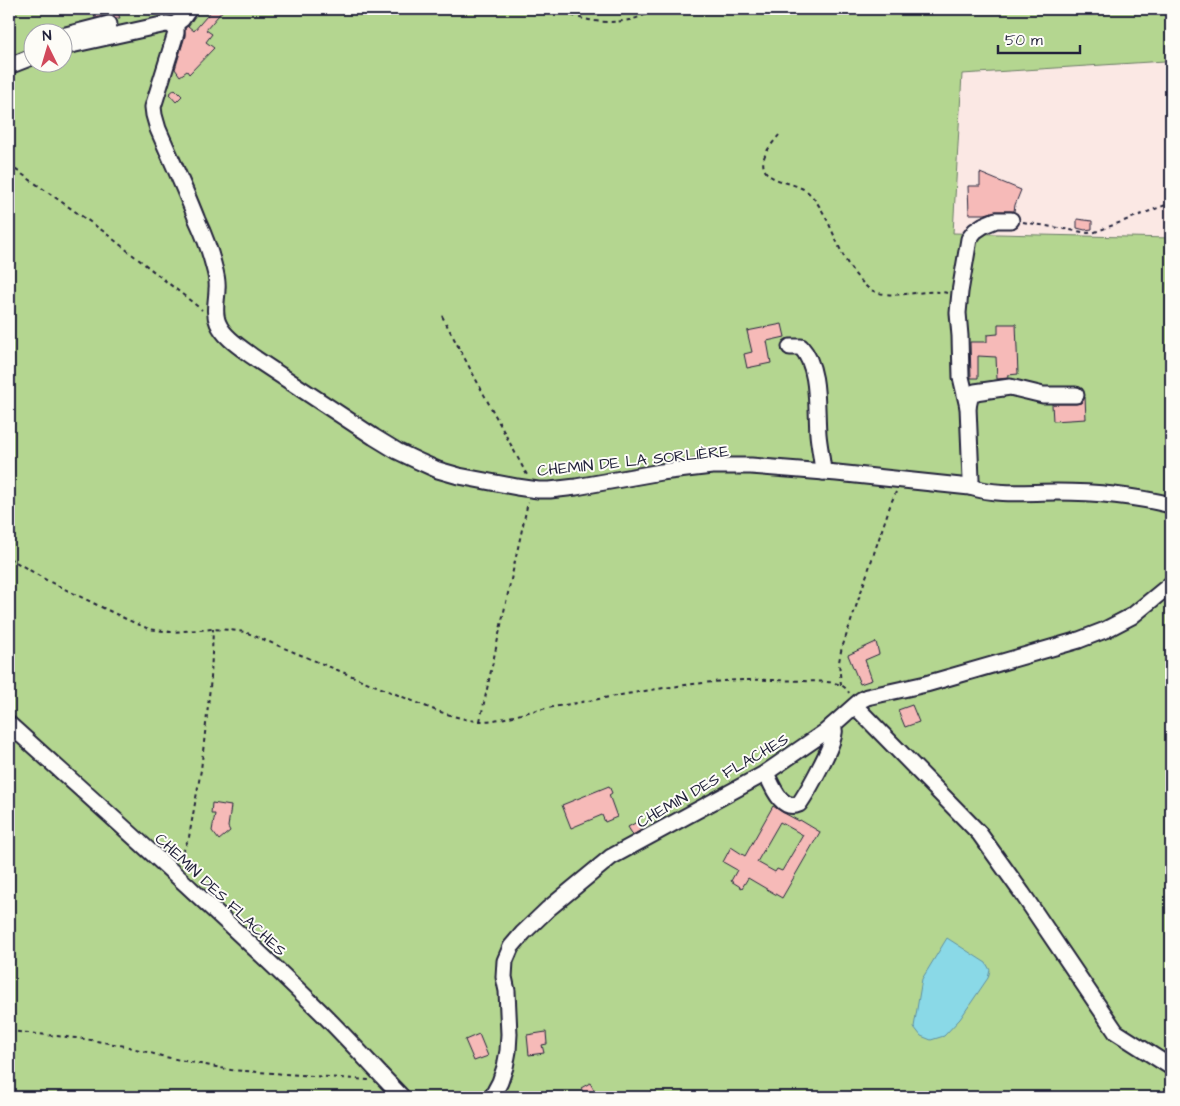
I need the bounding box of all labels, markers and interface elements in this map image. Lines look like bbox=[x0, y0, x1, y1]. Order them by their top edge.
north arrow bbox=[22, 22, 72, 72]
scale bar bbox=[998, 22, 1080, 54]
text: N bbox=[42, 26, 52, 46]
text: 50 m bbox=[1005, 30, 1043, 51]
street label: CHEMIN DE LA SORLIÈRE bbox=[536, 440, 731, 482]
street label: CHEMIN DES FLACHES bbox=[632, 728, 793, 833]
street label: CHEMIN DES FLACHES bbox=[150, 828, 291, 962]

